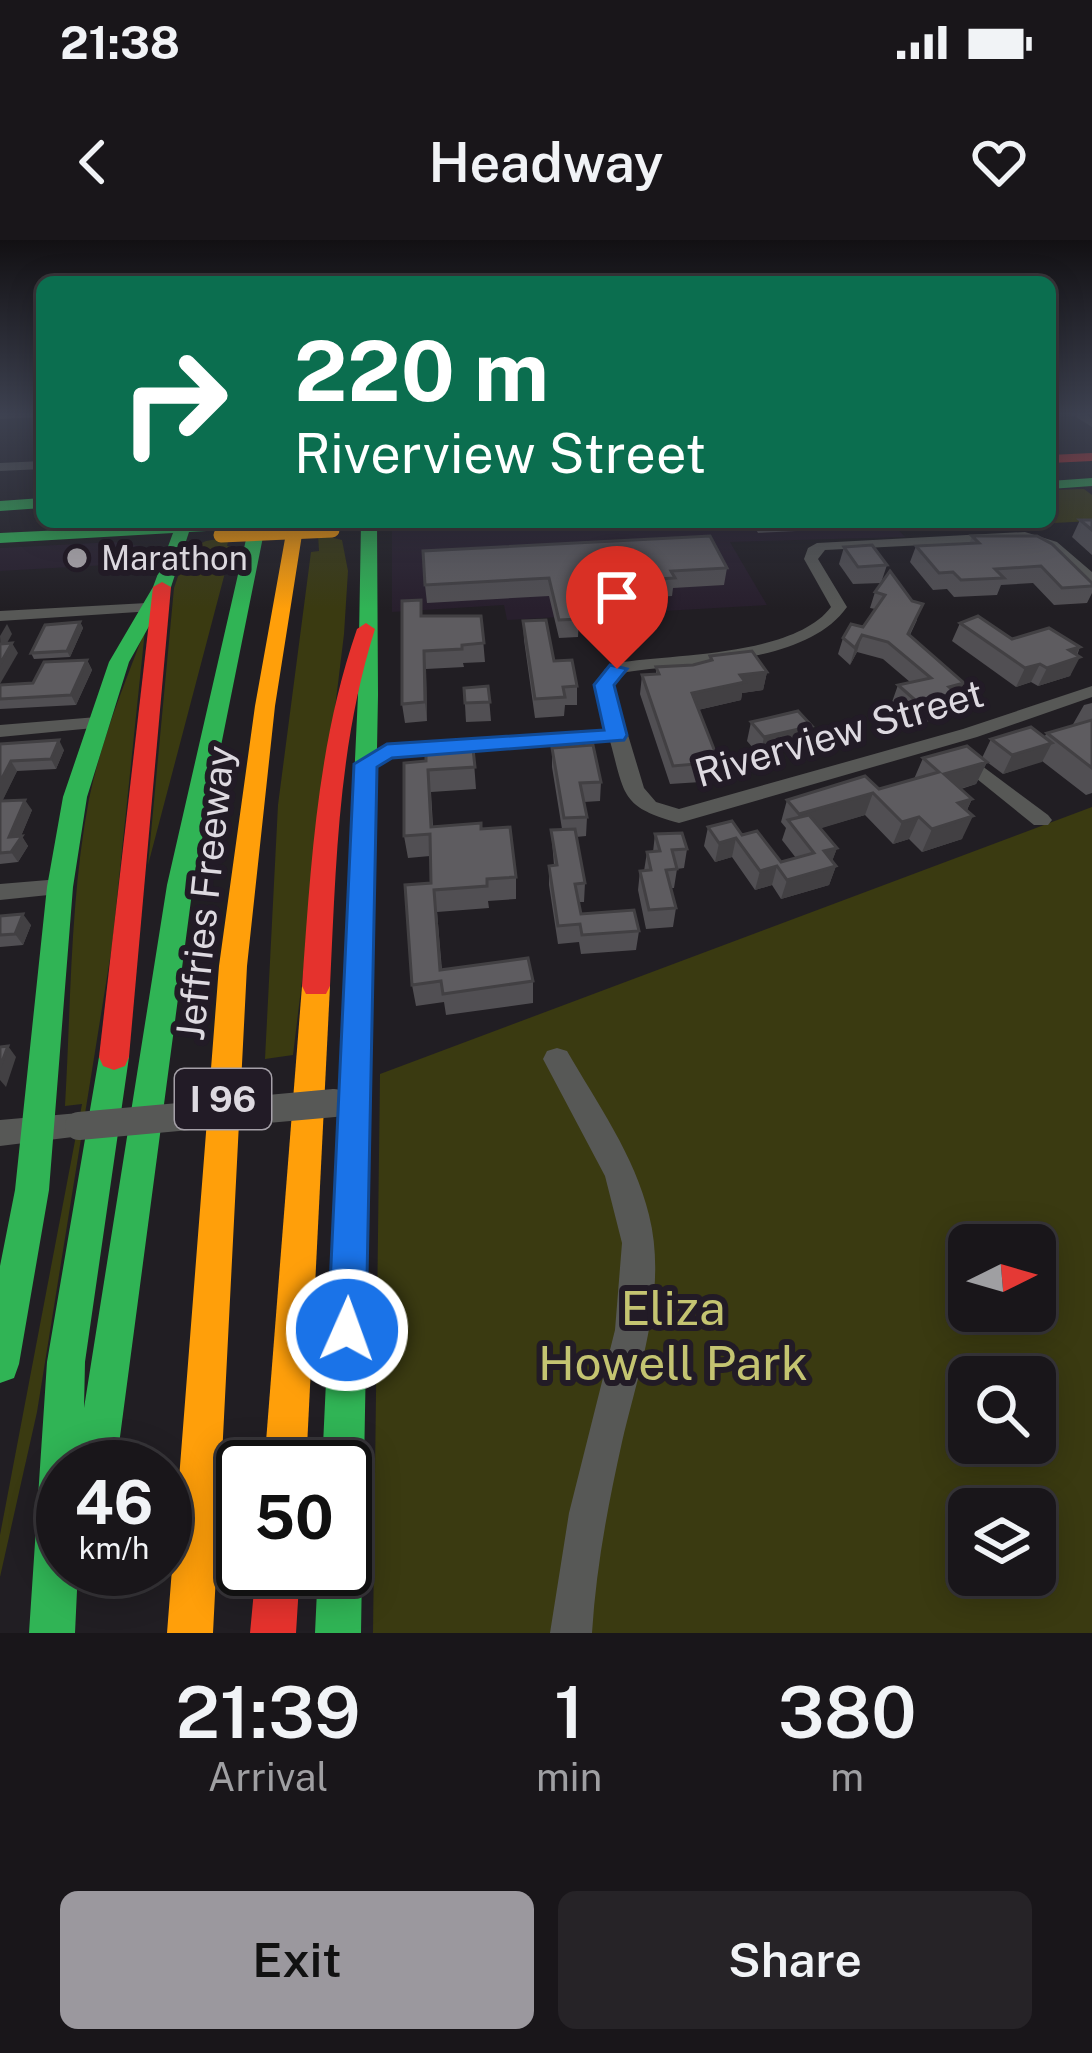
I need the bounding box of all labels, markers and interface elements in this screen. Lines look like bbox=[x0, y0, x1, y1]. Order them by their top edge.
text: 21:38 bbox=[60, 16, 180, 69]
icon: back bbox=[60, 129, 126, 195]
icon: heart bbox=[966, 129, 1032, 195]
text: Headway bbox=[429, 131, 663, 194]
text: 220 m bbox=[294, 321, 549, 420]
icon: right bbox=[96, 324, 252, 480]
text: Riverview Street bbox=[294, 422, 706, 485]
place label: Marathon bbox=[101, 539, 248, 577]
marker: Marathon bbox=[64, 545, 90, 571]
pin bbox=[566, 546, 668, 669]
icon: arrive bbox=[584, 564, 650, 630]
street label: Riverview Street bbox=[690, 670, 988, 796]
street label: Jeffries Freeway bbox=[167, 743, 243, 1043]
road number: I 96 bbox=[175, 1069, 271, 1129]
north arrow bbox=[948, 1224, 1056, 1332]
map controls bbox=[948, 1224, 1056, 1596]
position arrow bbox=[284, 1267, 410, 1393]
park label: Eliza Howell Park bbox=[538, 1279, 808, 1391]
button: search bbox=[948, 1356, 1056, 1464]
speed limit sign: 50 bbox=[216, 1440, 372, 1596]
text: 46 bbox=[75, 1467, 154, 1538]
button: layers bbox=[948, 1488, 1056, 1596]
text: km/h bbox=[79, 1530, 149, 1566]
text: 21:39 bbox=[175, 1670, 361, 1754]
text: 1 bbox=[554, 1670, 584, 1754]
text: 380 bbox=[778, 1670, 917, 1754]
text: Arrival bbox=[208, 1754, 328, 1800]
text: min bbox=[536, 1754, 602, 1800]
text: m bbox=[830, 1754, 864, 1800]
button: Exit bbox=[60, 1891, 534, 2029]
button: Share bbox=[558, 1891, 1032, 2029]

